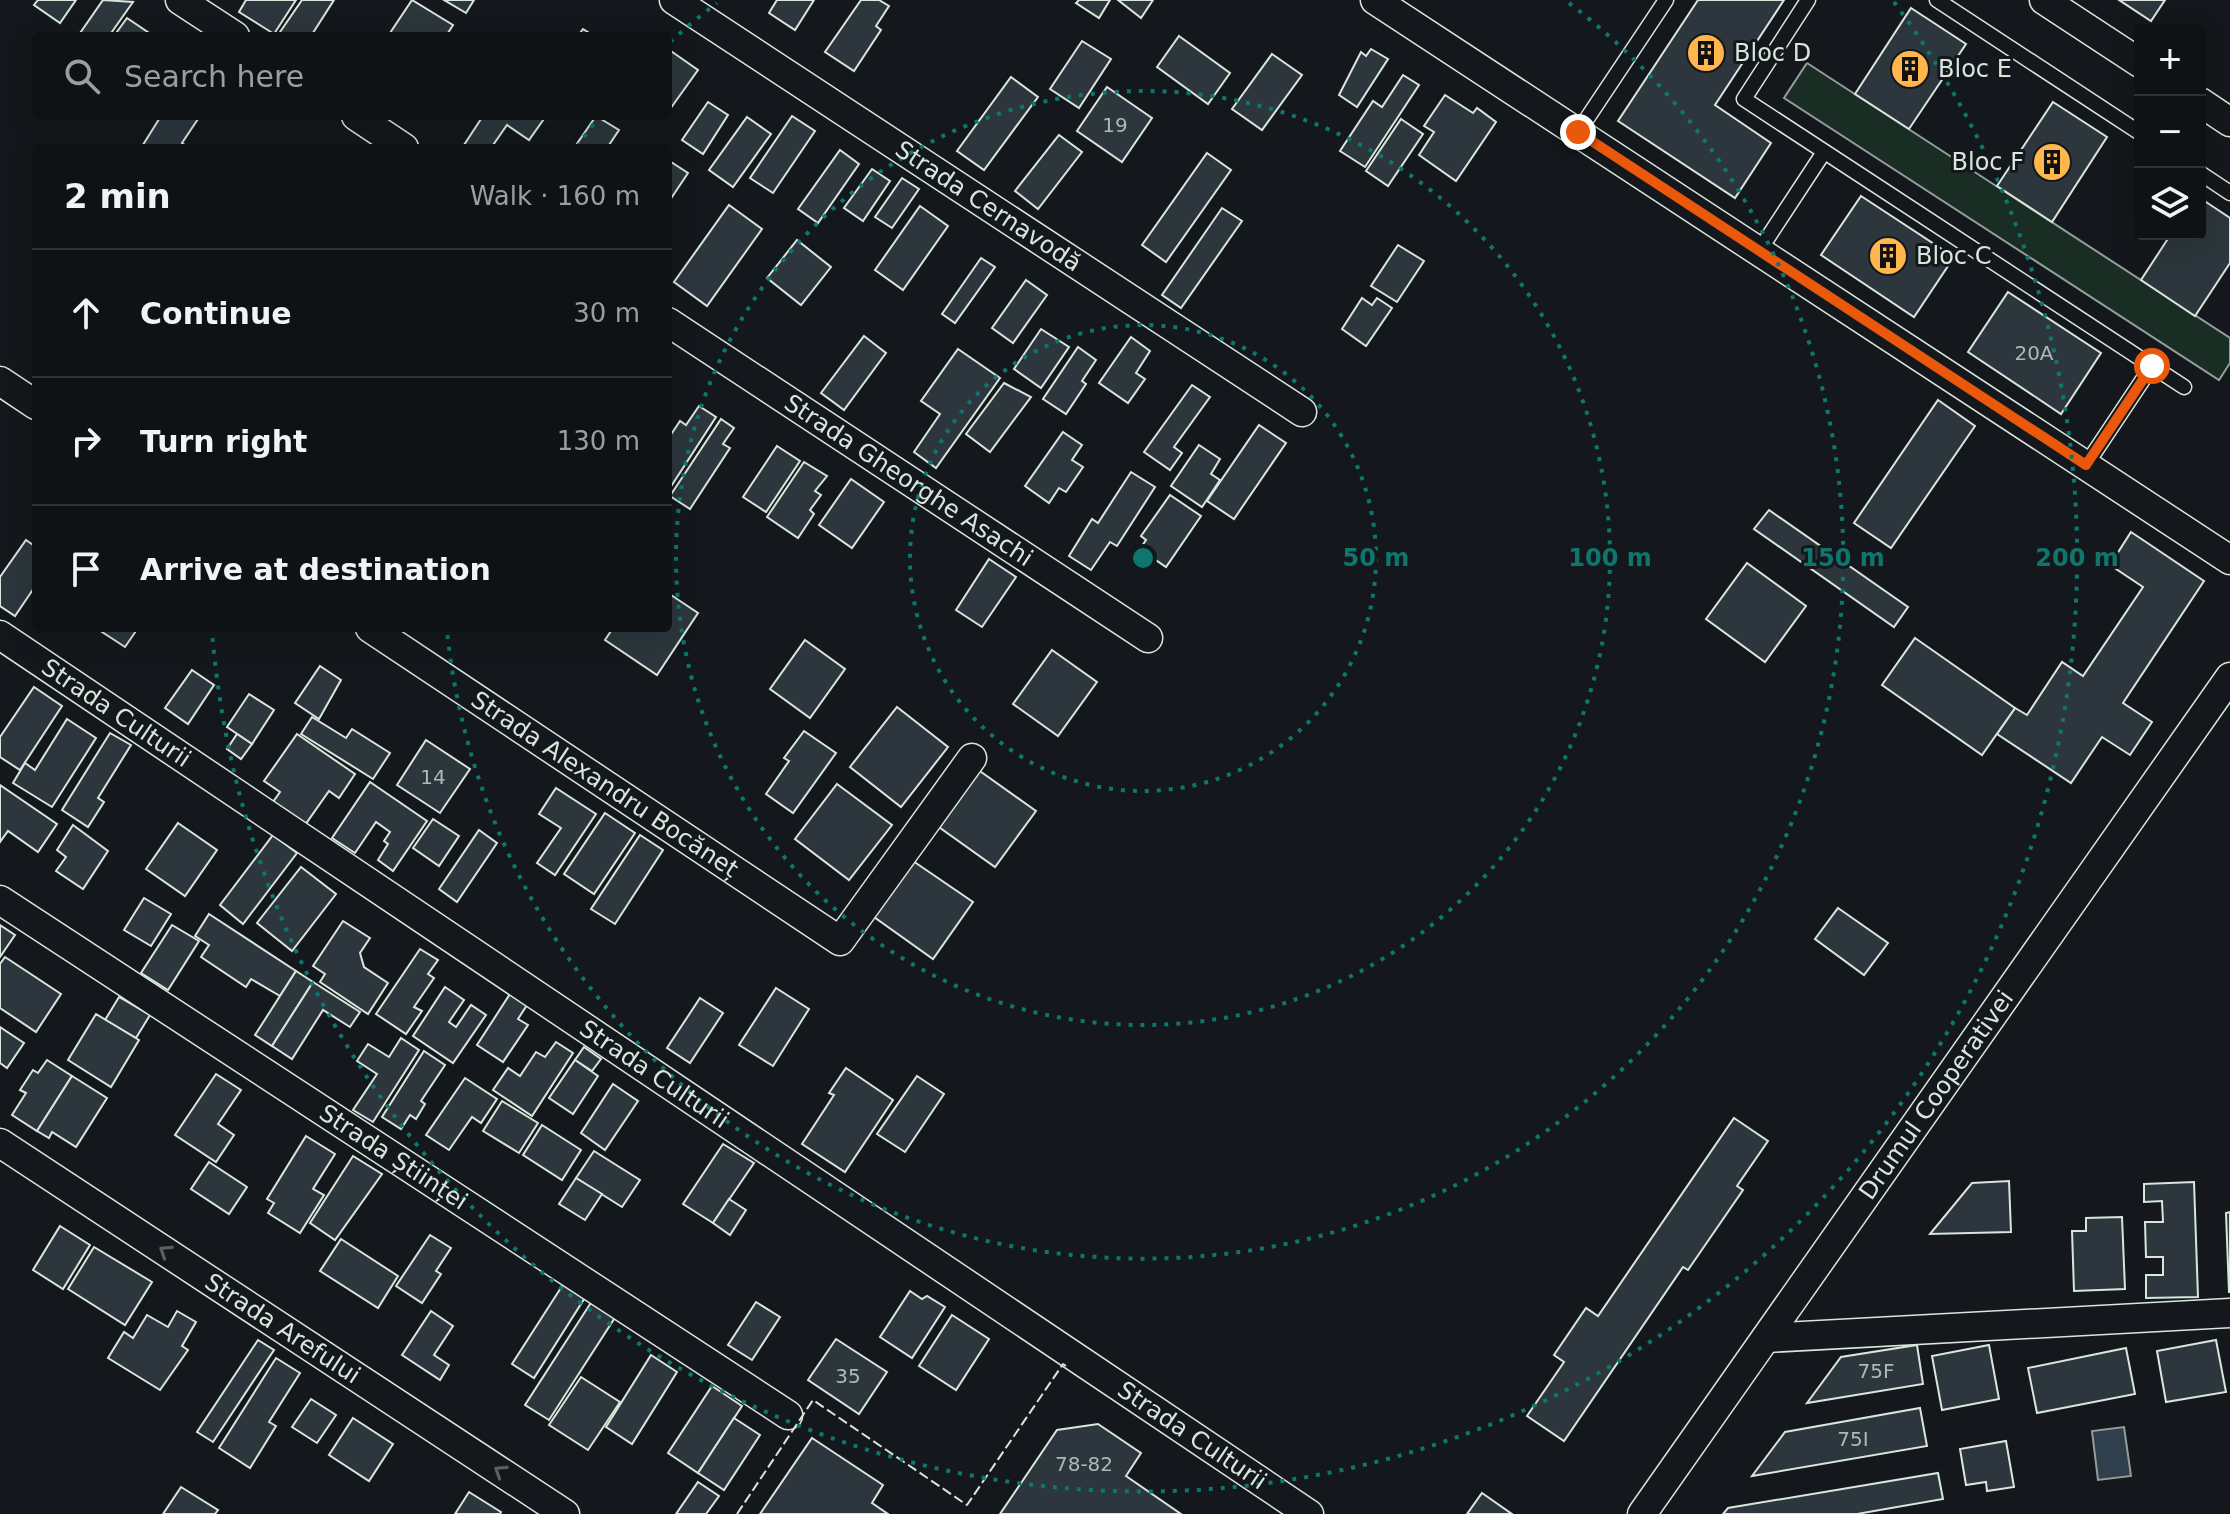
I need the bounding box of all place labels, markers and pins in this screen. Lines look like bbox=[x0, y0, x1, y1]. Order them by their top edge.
building icon: Bloc D bbox=[1685, 32, 1727, 74]
place label: Bloc D bbox=[1734, 39, 1811, 67]
building icon: Bloc E bbox=[1889, 48, 1931, 90]
place label: Bloc E bbox=[1938, 55, 2012, 83]
building icon: Bloc F bbox=[2031, 141, 2073, 183]
place label: Bloc F bbox=[1952, 148, 2024, 176]
building icon: Bloc C bbox=[1867, 235, 1909, 277]
place label: Bloc C bbox=[1916, 242, 1991, 270]
centre of rings bbox=[1129, 544, 1157, 572]

